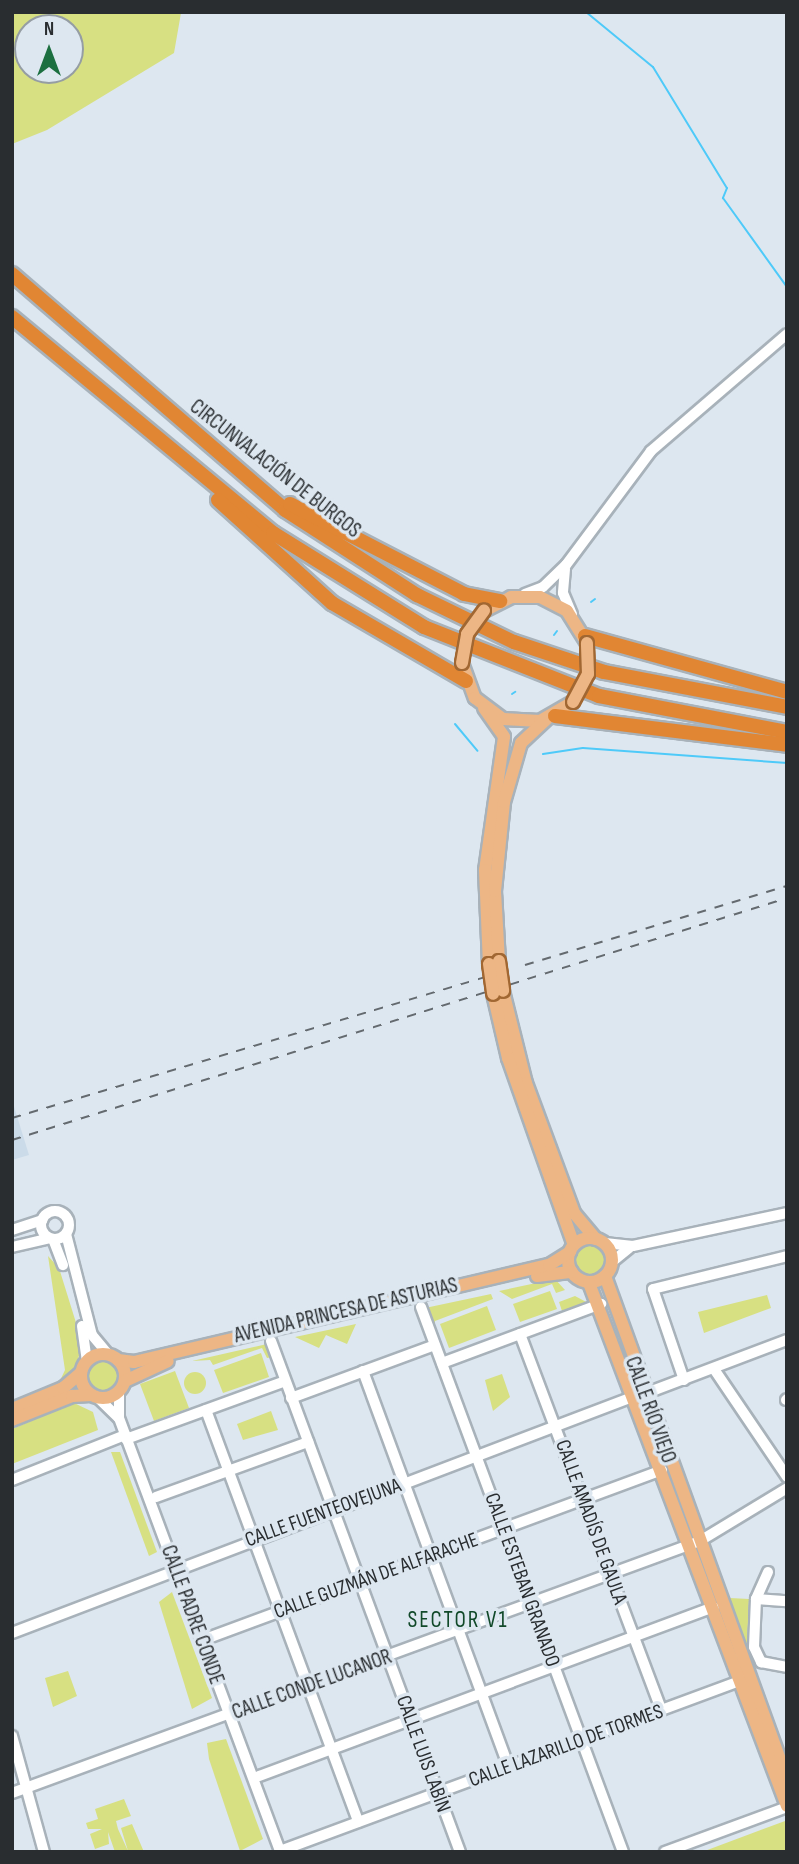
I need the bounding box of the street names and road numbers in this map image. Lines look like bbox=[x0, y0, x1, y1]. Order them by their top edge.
street label: CIRCUNVALACIÓN DE BURGOS bbox=[184, 394, 366, 544]
street label: AVENIDA PRINCESA DE ASTURIAS bbox=[232, 1273, 460, 1349]
street label: CALLE RÍO VIEJO bbox=[619, 1353, 681, 1467]
street label: CALLE AMADÍS DE GAULA bbox=[550, 1436, 632, 1608]
street label: CALLE FUENTEOVEJUNA bbox=[242, 1473, 404, 1553]
street label: CALLE ESTEBAN GRANADO bbox=[479, 1490, 565, 1670]
street label: CALLE GUZMÁN DE ALFARACHE bbox=[270, 1527, 482, 1625]
street label: CALLE PADRE CONDE bbox=[155, 1542, 229, 1688]
street label: CALLE CONDE LUCANOR bbox=[229, 1644, 395, 1726]
street label: CALLE LUIS LABÍN bbox=[390, 1692, 456, 1816]
street label: CALLE LAZARILLO DE TORMES bbox=[465, 1699, 667, 1793]

